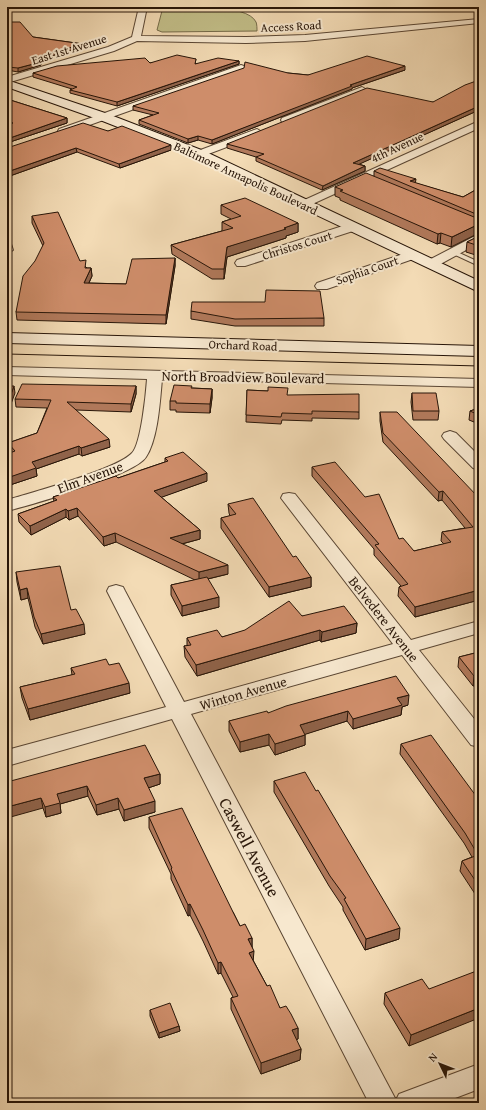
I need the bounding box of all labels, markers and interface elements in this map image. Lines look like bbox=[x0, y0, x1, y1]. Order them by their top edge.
street label: Access Road bbox=[260, 16, 322, 36]
street label: East 1st Avenue bbox=[29, 29, 109, 68]
street label: 4th Avenue bbox=[368, 127, 426, 167]
street label: Baltimore Annapolis Boulevard bbox=[171, 137, 321, 219]
street label: Christos Court bbox=[260, 226, 335, 264]
street label: Sophia Court bbox=[333, 251, 401, 289]
street label: Orchard Road bbox=[208, 335, 278, 355]
street label: North Broadview Boulevard bbox=[161, 366, 325, 388]
street label: Elm Avenue bbox=[54, 456, 126, 498]
street label: Belvedere Avenue bbox=[344, 572, 424, 666]
street label: Winton Avenue bbox=[197, 671, 289, 715]
street label: Caswell Avenue bbox=[213, 793, 287, 901]
north arrow bbox=[420, 1044, 460, 1084]
text: N bbox=[424, 1049, 441, 1065]

